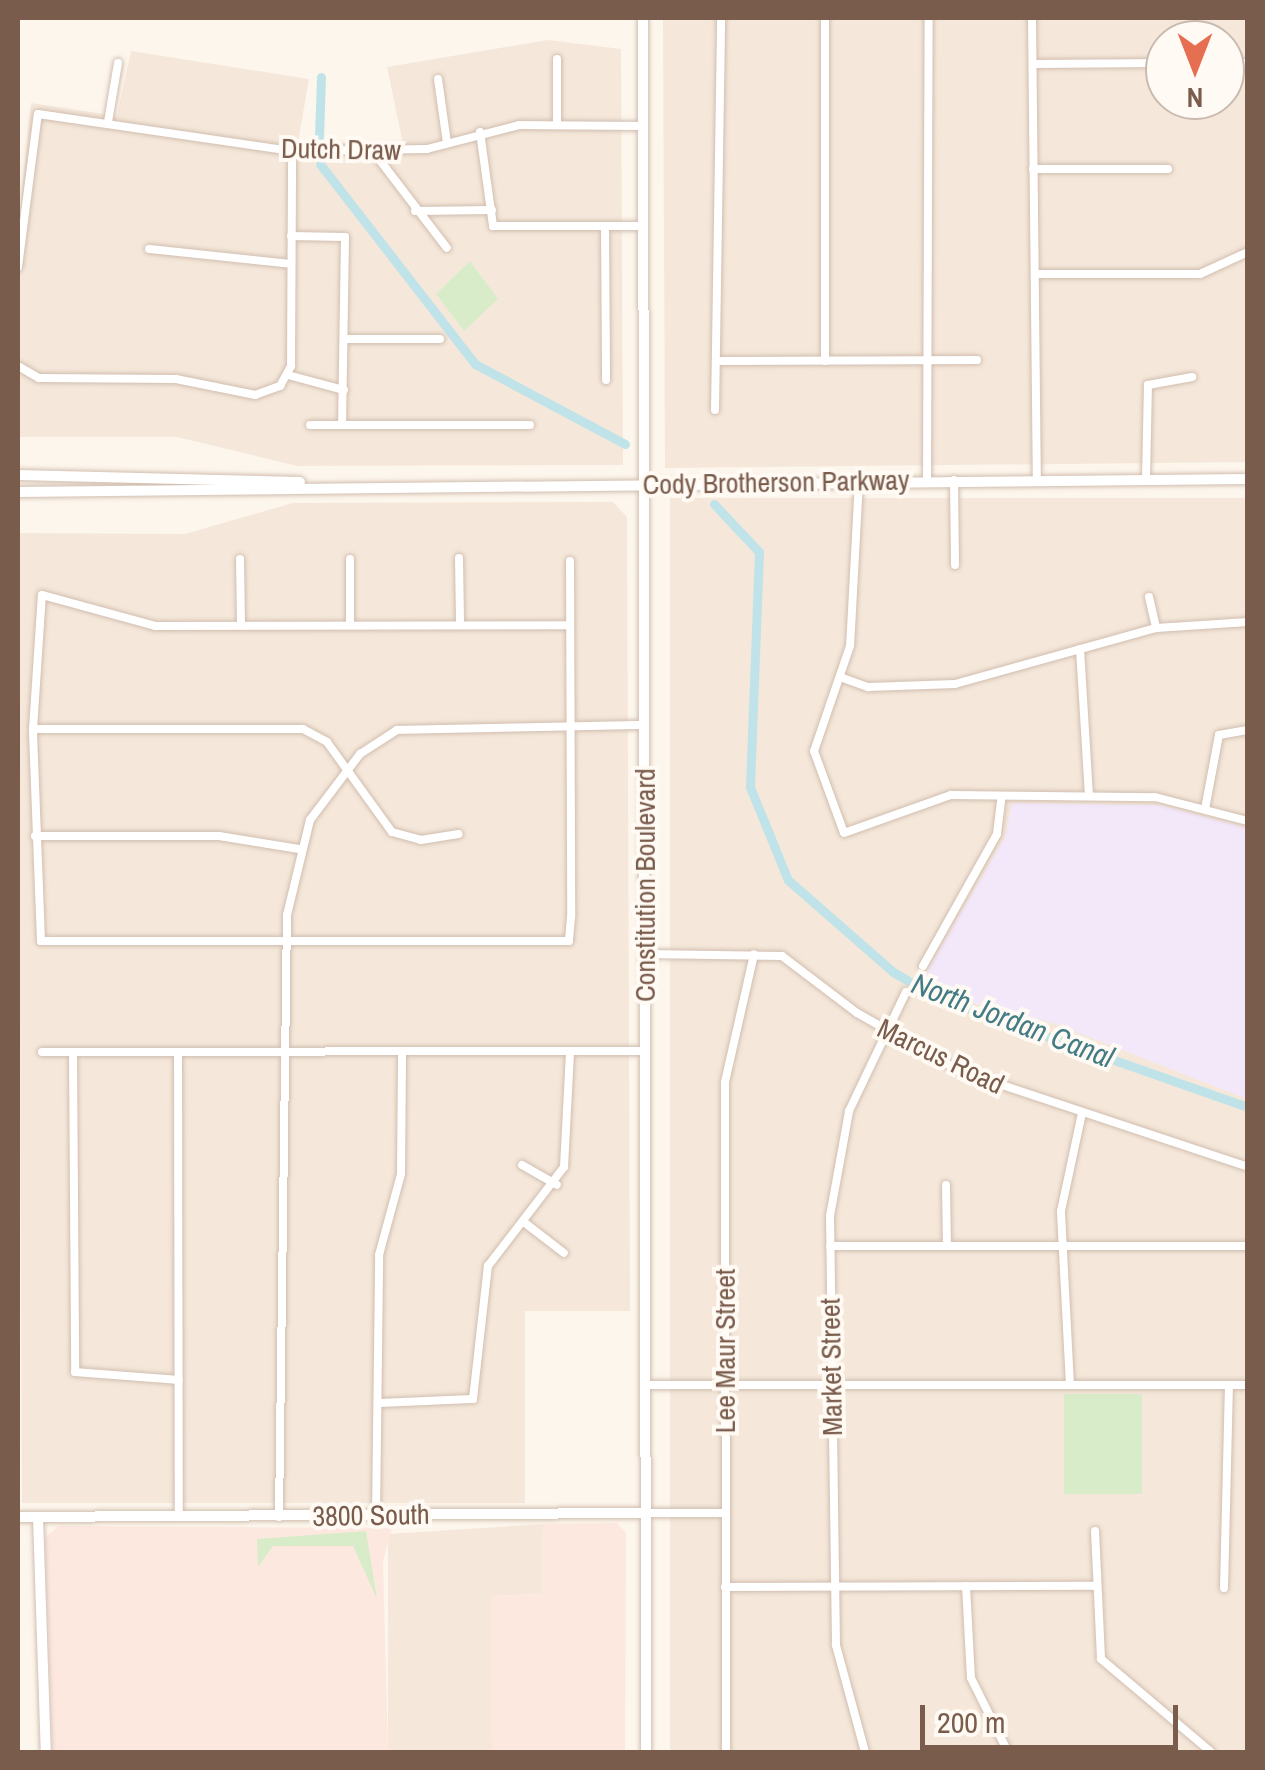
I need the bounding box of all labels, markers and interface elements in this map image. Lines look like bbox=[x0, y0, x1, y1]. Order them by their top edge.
north arrow bbox=[1145, 20, 1245, 120]
text: N bbox=[1187, 79, 1203, 117]
street label: Dutch Draw bbox=[281, 131, 401, 167]
street label: Cody Brotherson Parkway bbox=[642, 463, 910, 501]
street label: Constitution Boulevard bbox=[628, 768, 662, 1002]
water label: North Jordan Canal bbox=[907, 965, 1119, 1075]
street label: Marcus Road bbox=[872, 1011, 1010, 1101]
street label: Lee Maur Street bbox=[708, 1269, 742, 1433]
street label: Market Street bbox=[813, 1298, 849, 1436]
street label: 3800 South bbox=[312, 1497, 430, 1533]
scale bar bbox=[925, 1685, 1182, 1747]
text: 200 m bbox=[937, 1702, 1005, 1742]

